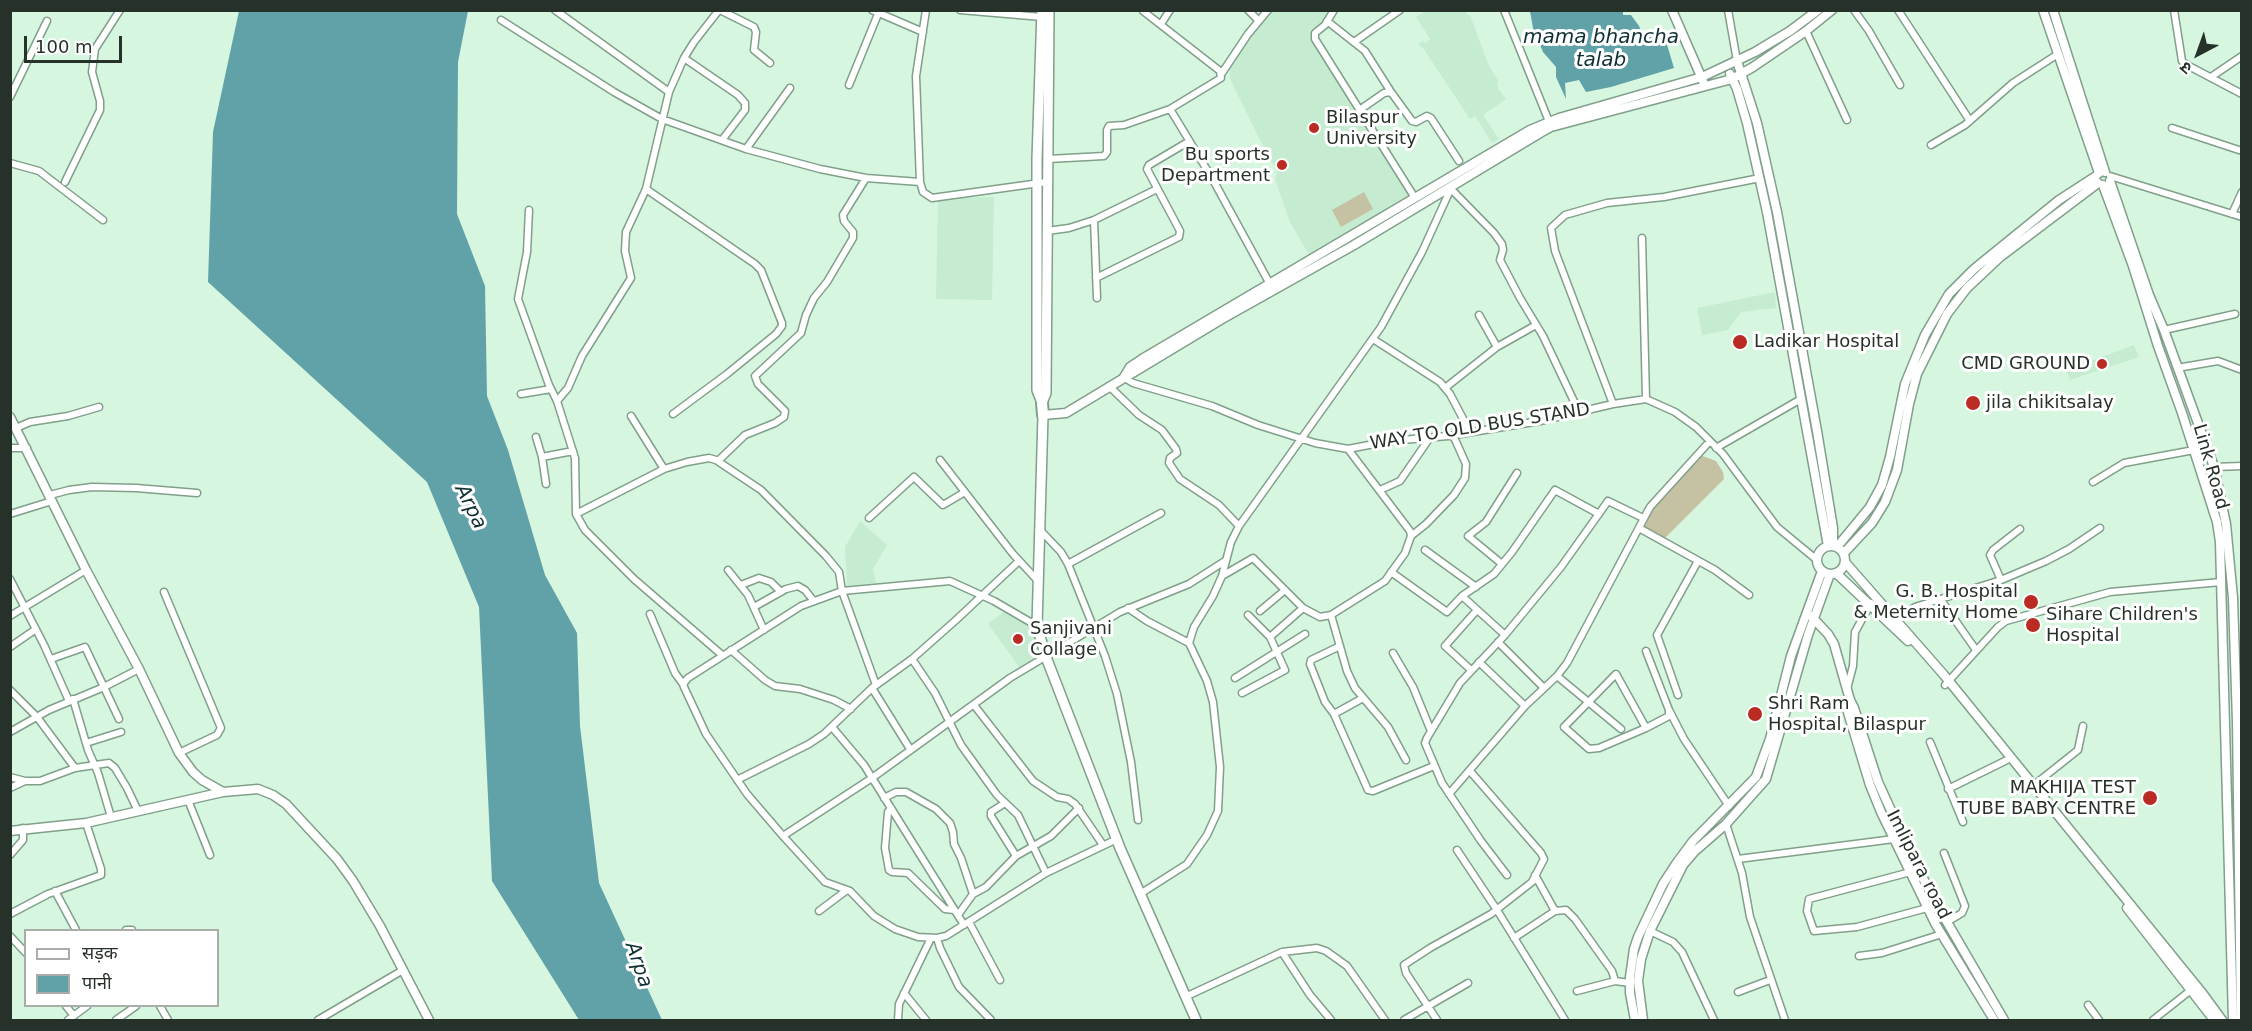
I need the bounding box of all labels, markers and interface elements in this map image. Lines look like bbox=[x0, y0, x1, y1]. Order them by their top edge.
scale bar bbox=[27, 24, 124, 62]
north arrow bbox=[2168, 24, 2228, 84]
water label: mama bhancha talab bbox=[1523, 26, 1679, 73]
text: 100 m bbox=[35, 36, 93, 57]
text: उ bbox=[2176, 58, 2196, 78]
place label: Bilaspur University bbox=[1326, 107, 1417, 150]
marker: Bilaspur University bbox=[1307, 121, 1321, 135]
place label: Bu sports Department bbox=[1161, 144, 1270, 186]
marker: Bu sports Department bbox=[1275, 158, 1289, 172]
place label: Ladikar Hospital bbox=[1754, 331, 1899, 353]
marker: Ladikar Hospital bbox=[1731, 333, 1749, 351]
place label: CMD GROUND bbox=[1961, 353, 2090, 375]
marker: CMD GROUND bbox=[2095, 357, 2109, 371]
place label: jila chikitsalay bbox=[1986, 392, 2114, 414]
marker: jila chikitsalay bbox=[1964, 394, 1982, 412]
street label: WAY TO OLD BUS STAND bbox=[1368, 399, 1592, 455]
street label: Link Road bbox=[2188, 422, 2232, 512]
water label: Arpa bbox=[449, 481, 491, 533]
place label: G. B. Hospital & Meternity Home bbox=[1853, 581, 2018, 624]
marker: G. B. Hospital & Meternity Home bbox=[2022, 593, 2040, 611]
place label: Sihare Children's Hospital bbox=[2046, 604, 2198, 646]
marker: Sihare Children's Hospital bbox=[2024, 616, 2042, 634]
place label: Sanjivani Collage bbox=[1030, 618, 1112, 660]
marker: Sanjivani Collage bbox=[1011, 632, 1025, 646]
place label: Shri Ram Hospital, Bilaspur bbox=[1768, 693, 1926, 736]
marker: Shri Ram Hospital, Bilaspur bbox=[1746, 705, 1764, 723]
place label: MAKHIJA TEST TUBE BABY CENTRE bbox=[1957, 777, 2136, 820]
marker: MAKHIJA TEST TUBE BABY CENTRE bbox=[2141, 789, 2159, 807]
street label: Imlipara road bbox=[1881, 807, 1955, 923]
legend bbox=[24, 929, 219, 1007]
water label: Arpa bbox=[619, 939, 657, 991]
text: सड़क bbox=[82, 942, 118, 963]
text: पानी bbox=[82, 972, 112, 993]

